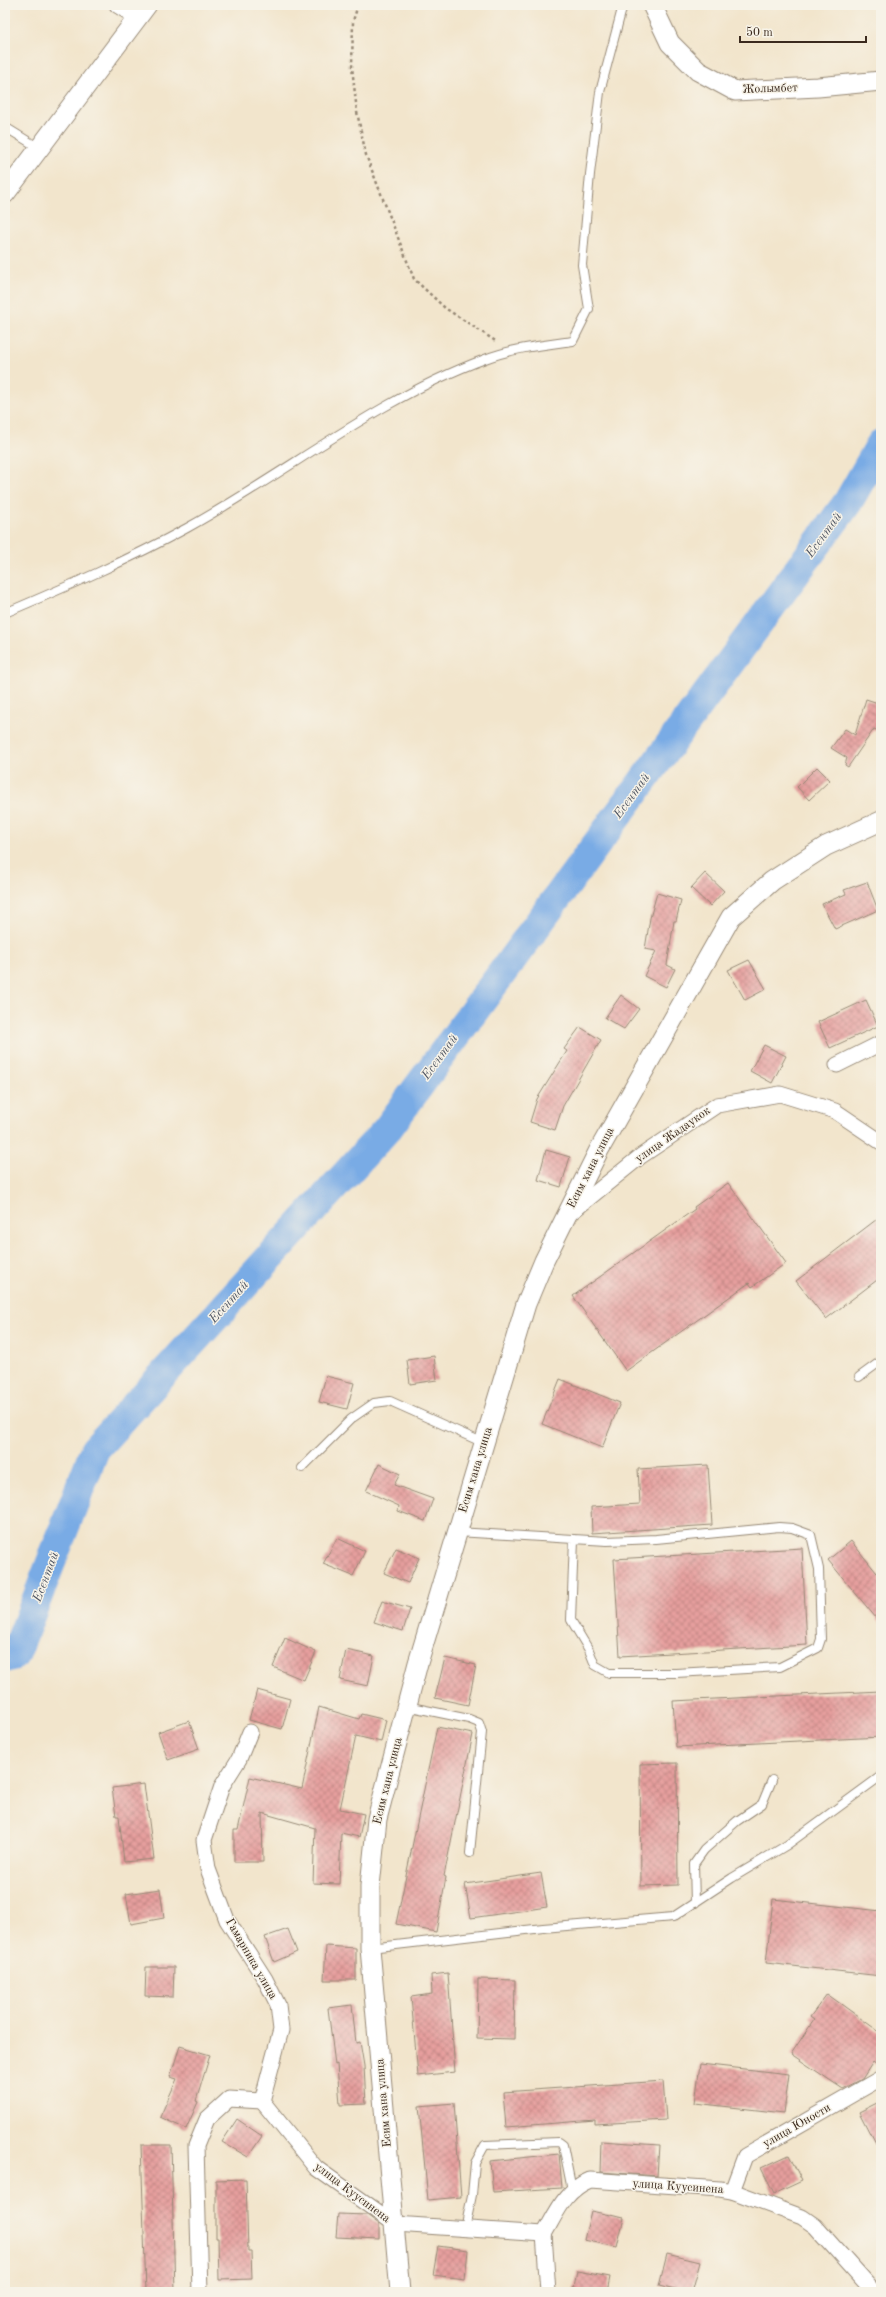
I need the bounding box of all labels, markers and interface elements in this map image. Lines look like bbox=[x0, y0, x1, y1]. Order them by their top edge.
scale bar bbox=[740, 18, 866, 44]
text: 50 m bbox=[746, 26, 773, 39]
street label: Жолымбет bbox=[742, 82, 798, 96]
water label: Есентай bbox=[803, 510, 845, 561]
water label: Есентай bbox=[611, 771, 653, 822]
water label: Есентай bbox=[419, 1032, 461, 1083]
street label: улица Жадаукок bbox=[633, 1105, 713, 1165]
street label: Есим хана улица bbox=[565, 1126, 617, 1210]
water label: Есентай bbox=[206, 1278, 252, 1326]
street label: Есим хана улица bbox=[457, 1426, 495, 1514]
water label: Есентай bbox=[30, 1550, 62, 1605]
street label: Есим хана улица bbox=[371, 1736, 405, 1826]
street label: Гамарника улица bbox=[223, 1917, 279, 2002]
street label: Есим хана улица bbox=[374, 2058, 394, 2148]
street label: улица Юности bbox=[761, 2102, 833, 2150]
street label: улица Куусинена bbox=[312, 2161, 392, 2225]
street label: улица Куусинена bbox=[632, 2178, 724, 2196]

